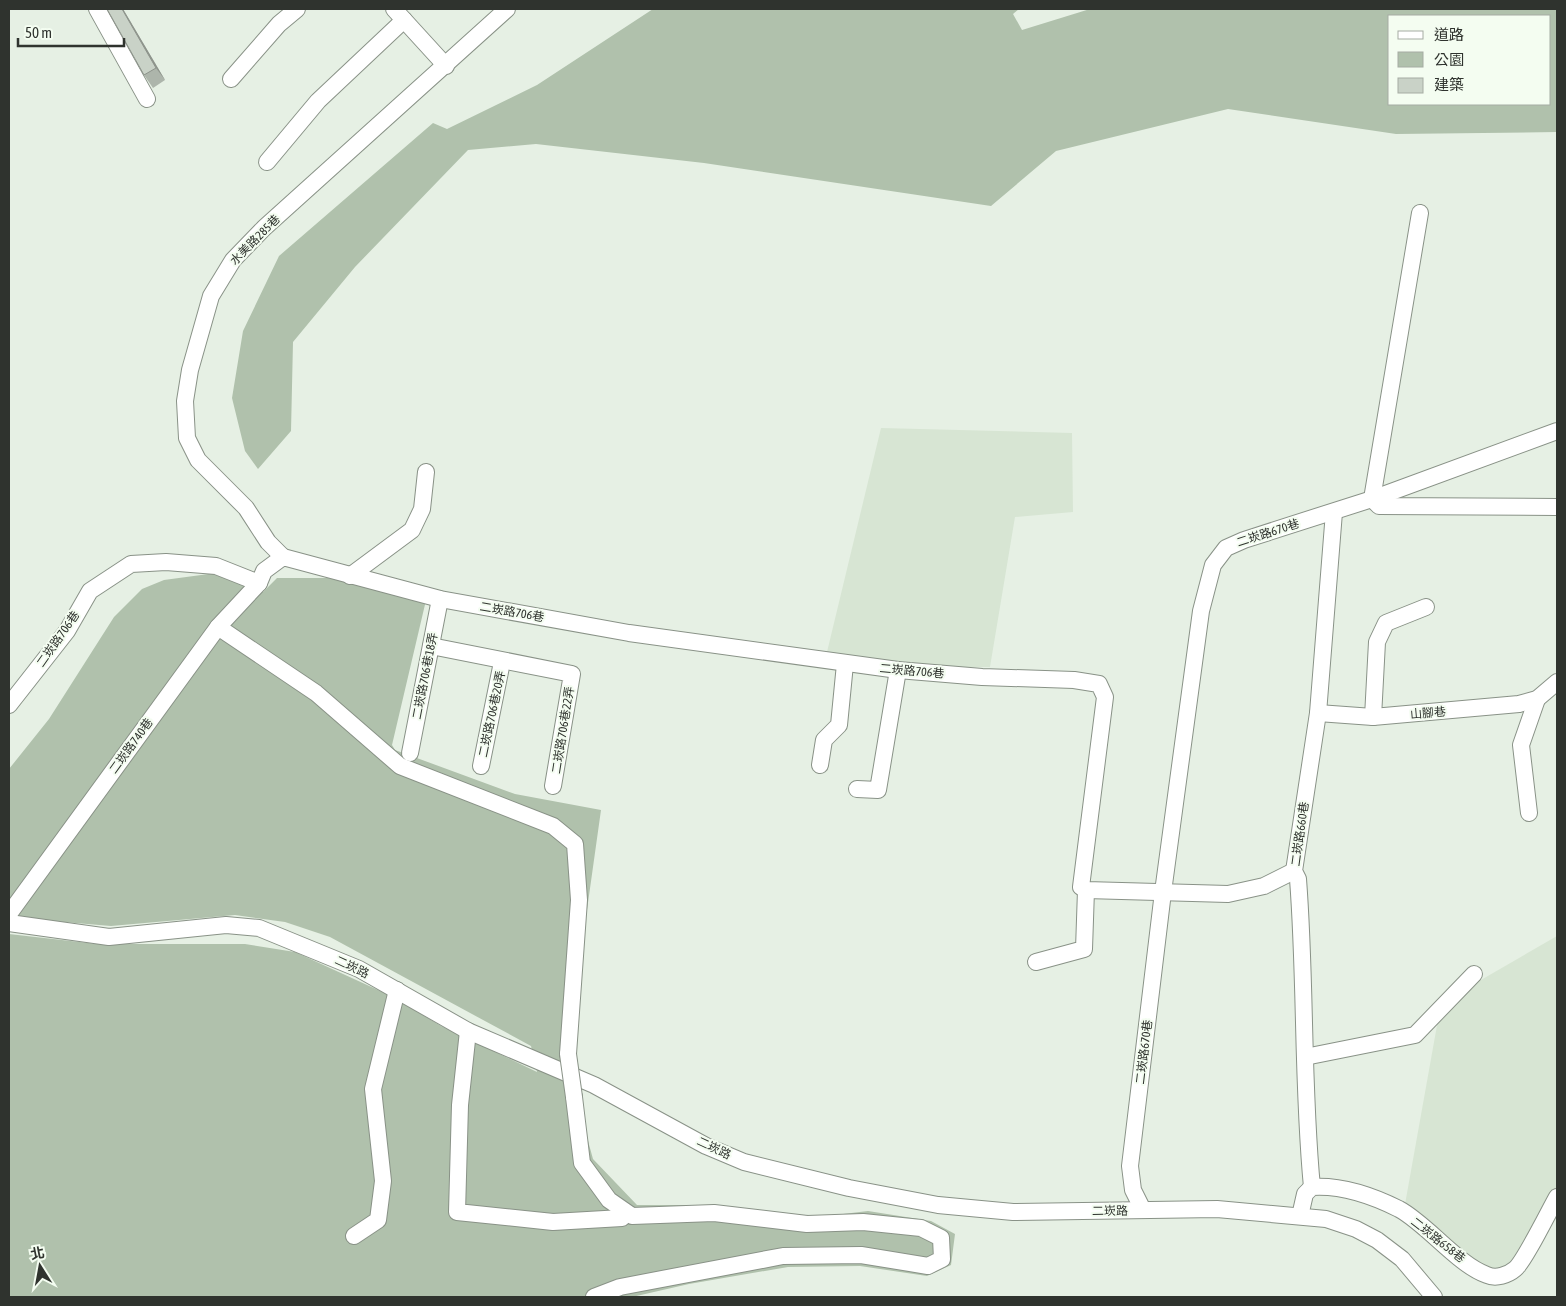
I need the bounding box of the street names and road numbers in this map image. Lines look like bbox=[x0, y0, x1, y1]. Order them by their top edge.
street label: 水美路285巷 bbox=[227, 212, 283, 268]
street label: 二崁路670巷 bbox=[1235, 516, 1301, 550]
street label: 二崁路706巷 bbox=[479, 599, 545, 625]
street label: 二崁路706巷 bbox=[34, 608, 82, 670]
street label: 二崁路706巷18弄 bbox=[410, 631, 440, 721]
street label: 二崁路706巷 bbox=[879, 661, 945, 681]
street label: 二崁路706巷20弄 bbox=[476, 669, 508, 759]
street label: 二崁路706巷22弄 bbox=[549, 685, 577, 775]
street label: 山腳巷 bbox=[1409, 704, 1447, 722]
street label: 二崁路740巷 bbox=[106, 716, 156, 776]
street label: 二崁路660巷 bbox=[1289, 801, 1311, 867]
street label: 二崁路 bbox=[333, 953, 371, 981]
street label: 二崁路670巷 bbox=[1133, 1019, 1155, 1085]
street label: 二崁路 bbox=[695, 1134, 733, 1162]
street label: 二崁路 bbox=[1092, 1204, 1128, 1218]
street label: 二崁路658巷 bbox=[1408, 1214, 1468, 1266]

